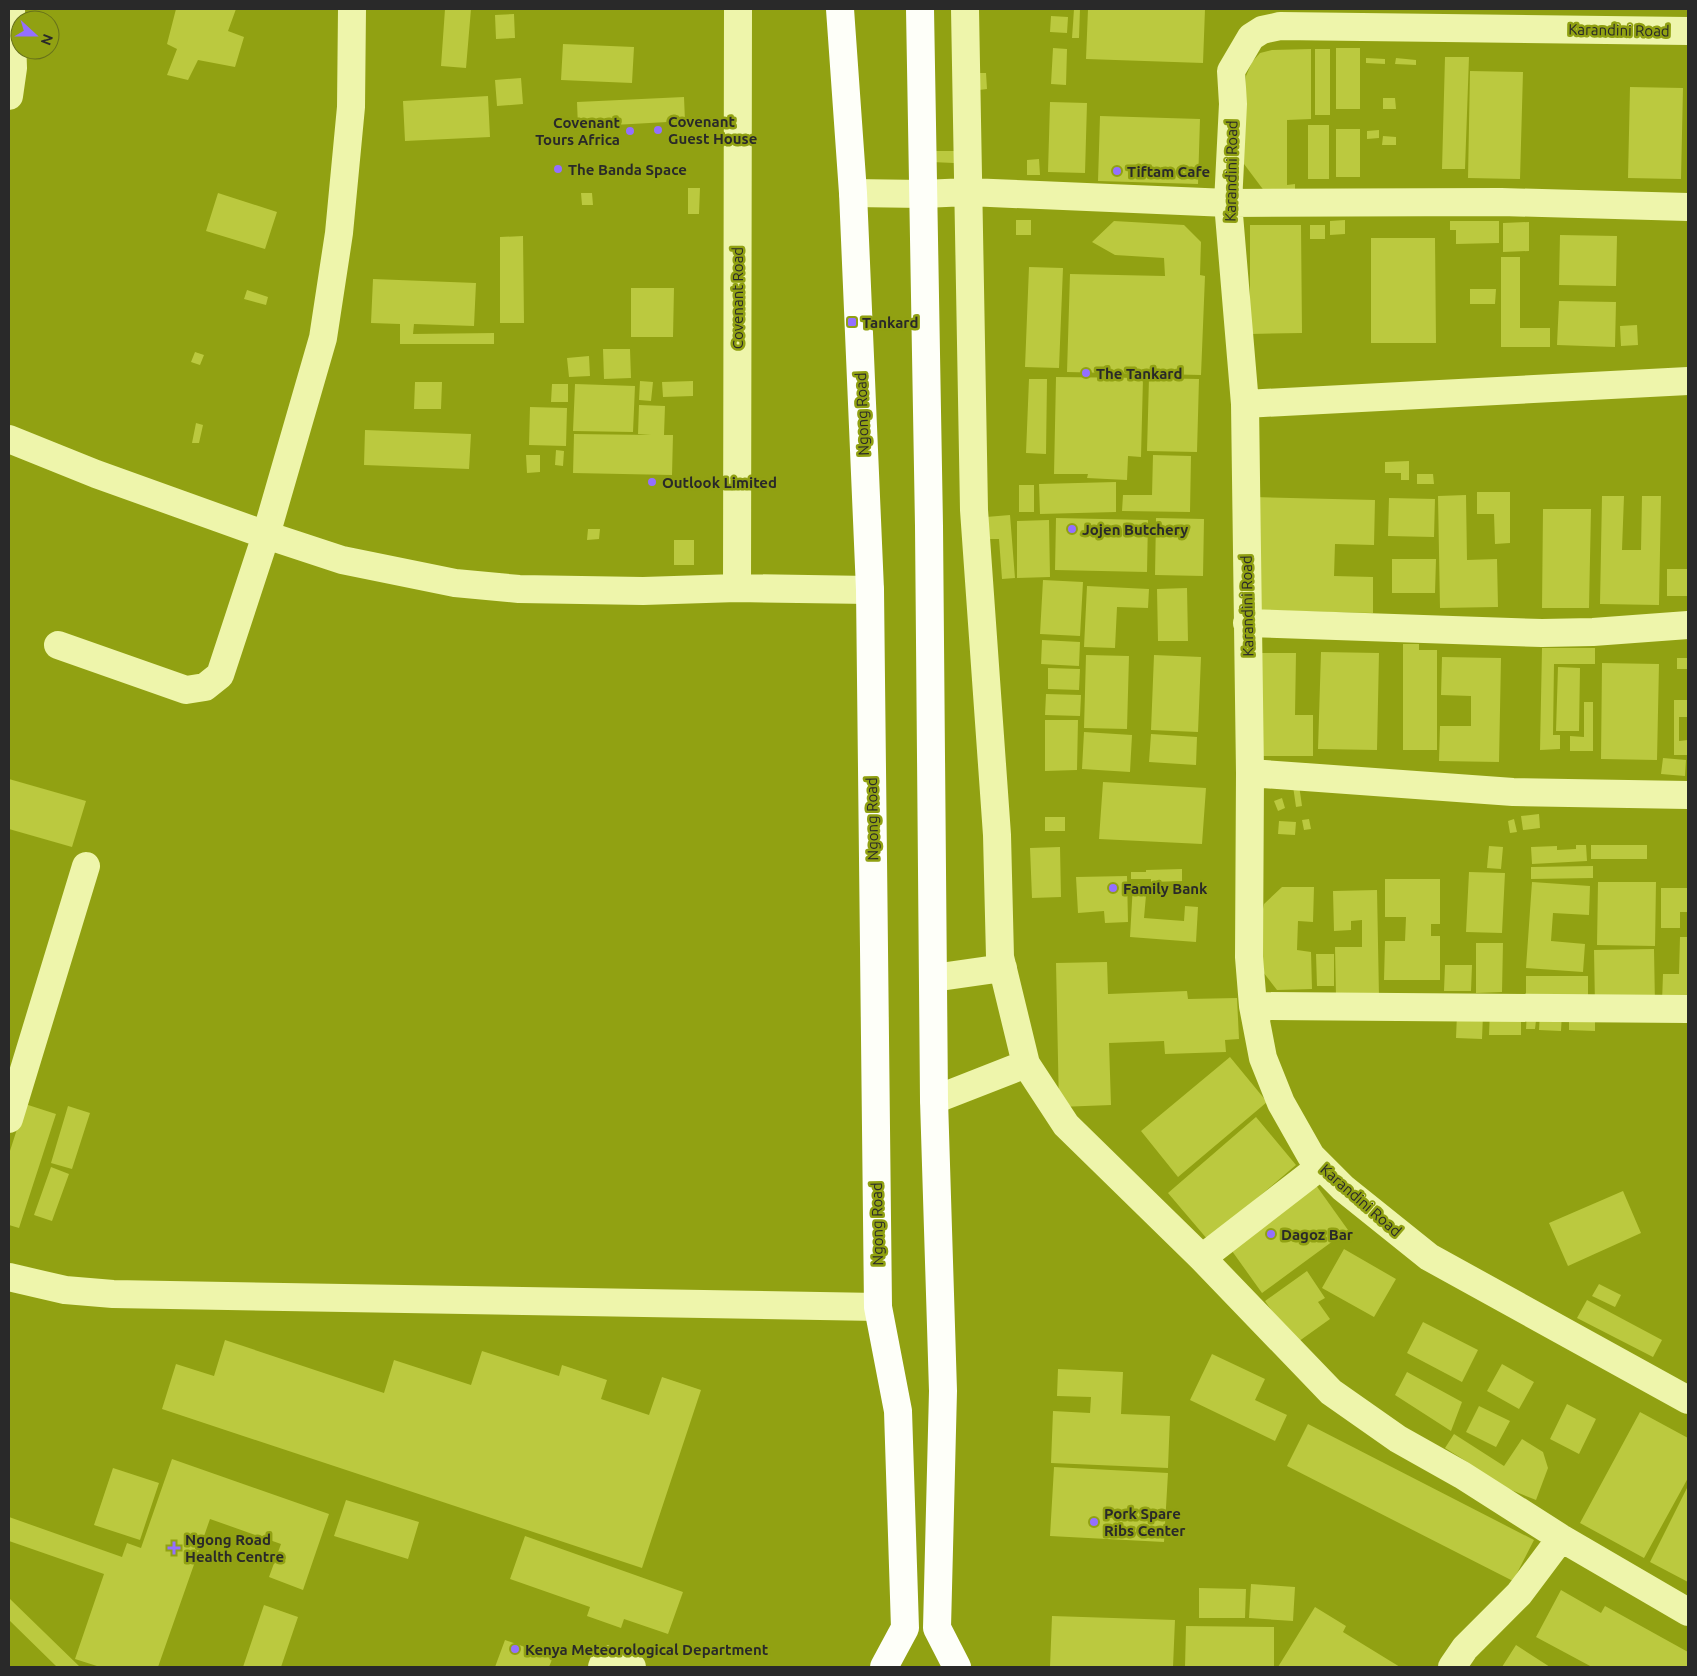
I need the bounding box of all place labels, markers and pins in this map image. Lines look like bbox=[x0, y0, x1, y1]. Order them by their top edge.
place label: Covenant Guest House bbox=[668, 113, 757, 147]
place label: Covenant Tours Africa bbox=[535, 114, 621, 148]
marker: Covenant Guest House bbox=[652, 124, 664, 136]
marker: Covenant Tours Africa bbox=[624, 125, 636, 137]
place label: The Banda Space bbox=[568, 161, 687, 178]
marker: The Banda Space bbox=[552, 163, 564, 175]
place label: Tiftam Cafe bbox=[1127, 163, 1210, 180]
marker: Tiftam Cafe bbox=[1111, 165, 1123, 177]
place label: Tankard bbox=[862, 314, 918, 331]
marker: Tankard bbox=[846, 316, 858, 328]
place label: The Tankard bbox=[1096, 365, 1182, 382]
marker: The Tankard bbox=[1080, 367, 1092, 379]
place label: Outlook Limited bbox=[662, 474, 777, 491]
marker: Outlook Limited bbox=[646, 476, 658, 488]
place label: Jojen Butchery bbox=[1082, 521, 1188, 538]
marker: Jojen Butchery bbox=[1066, 523, 1078, 535]
place label: Family Bank bbox=[1123, 880, 1208, 897]
marker: Family Bank bbox=[1107, 882, 1119, 894]
place label: Dagoz Bar bbox=[1281, 1226, 1354, 1243]
marker: Dagoz Bar bbox=[1265, 1228, 1277, 1240]
place label: Pork Spare Ribs Center bbox=[1104, 1505, 1186, 1539]
marker: Pork Spare Ribs Center bbox=[1088, 1516, 1100, 1528]
place label: Ngong Road Health Centre bbox=[185, 1531, 284, 1565]
marker: Ngong Road Health Centre bbox=[167, 1541, 181, 1555]
place label: Kenya Meteorological Department bbox=[525, 1641, 769, 1658]
marker: Kenya Meteorological Department bbox=[509, 1643, 521, 1655]

